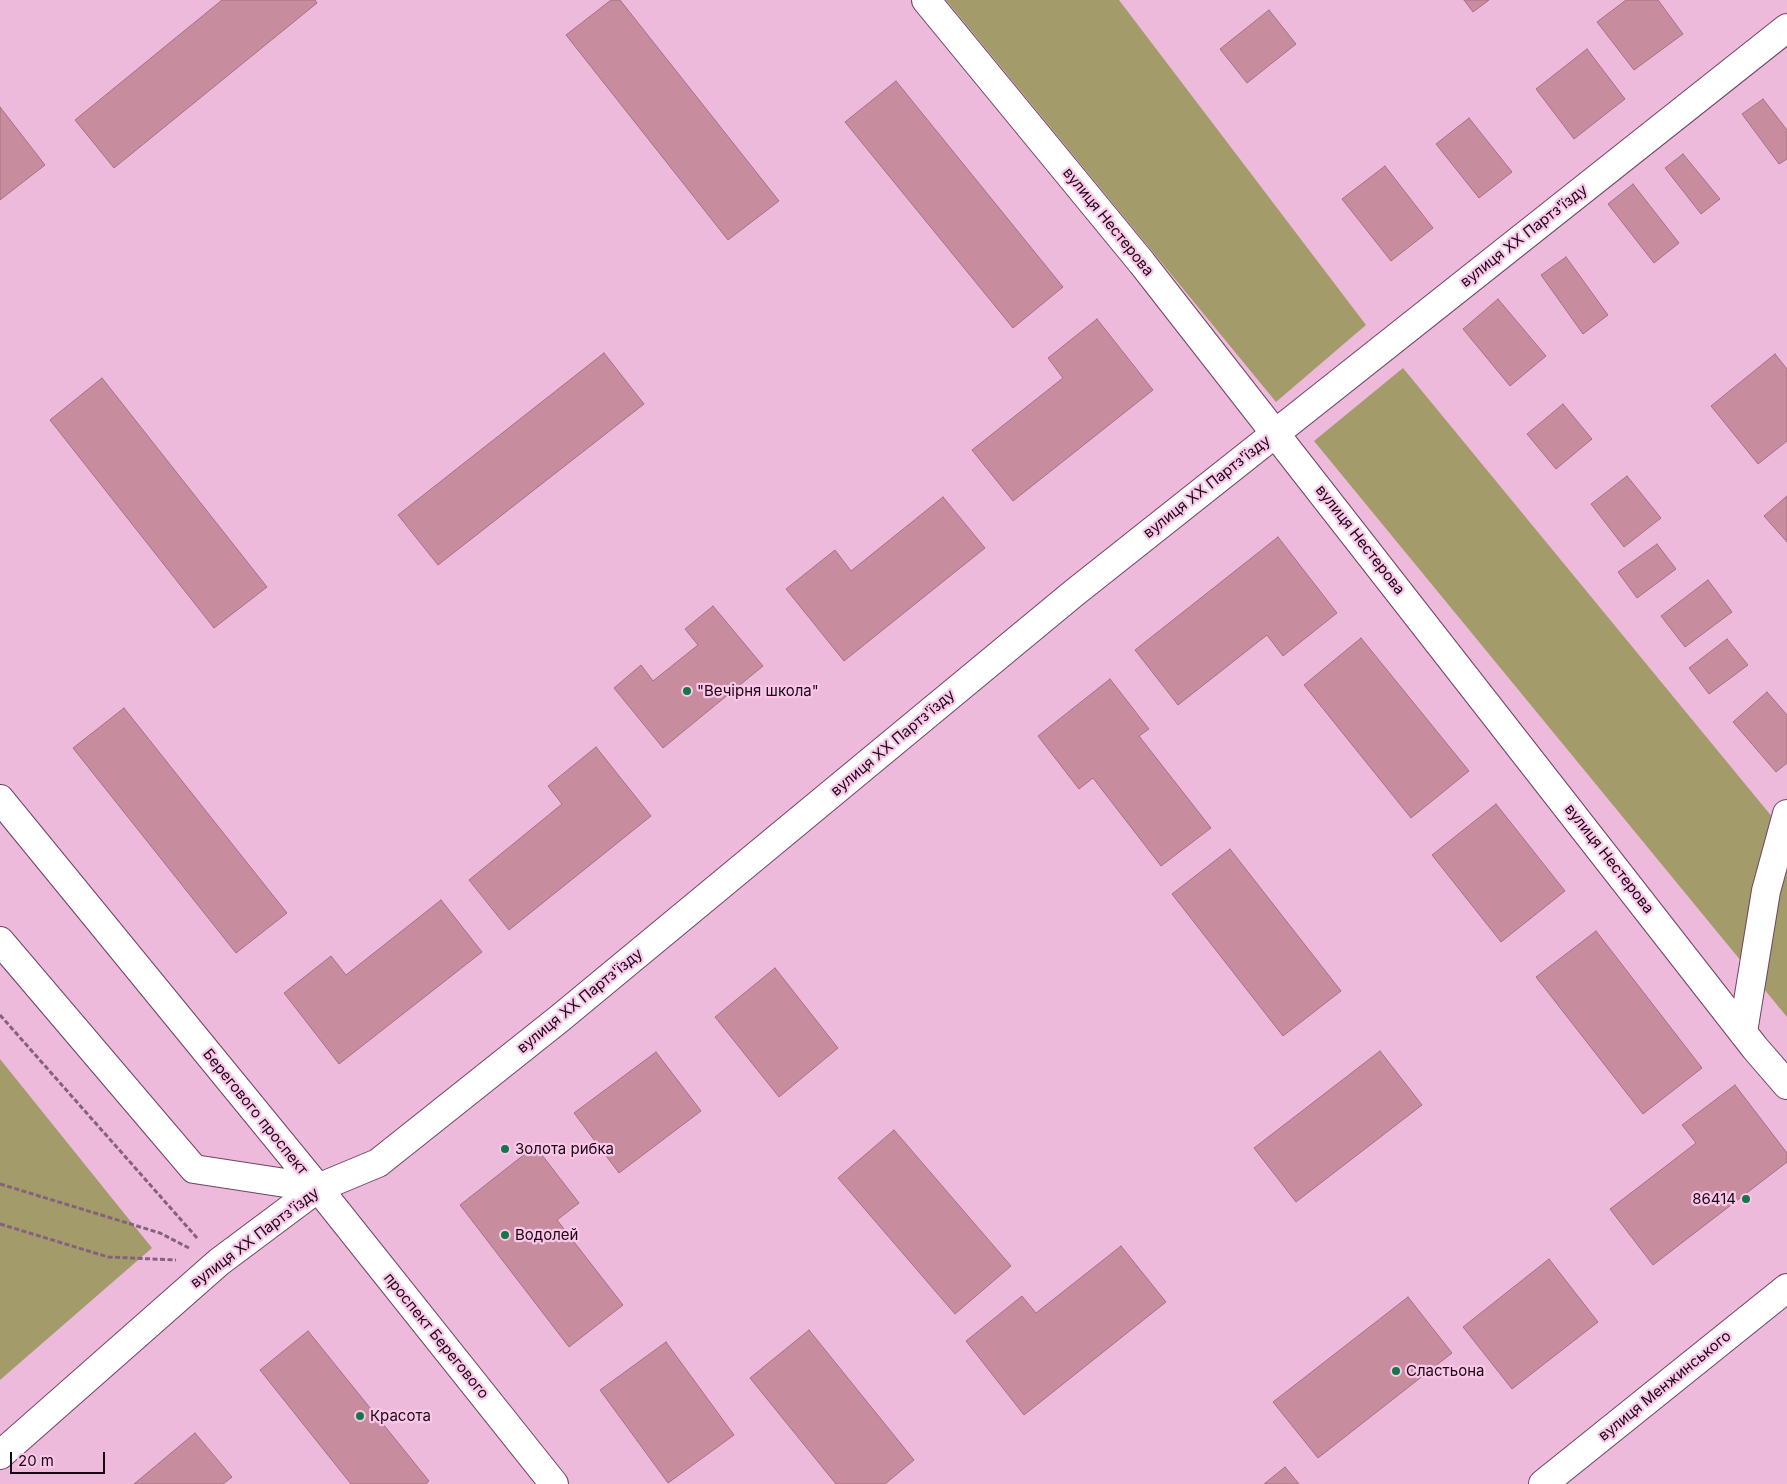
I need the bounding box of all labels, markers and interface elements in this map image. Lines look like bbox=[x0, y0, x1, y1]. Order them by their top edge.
street label: вулиця Нестерова bbox=[1059, 164, 1157, 280]
street label: вулиця XX Партз'їзду bbox=[1457, 181, 1591, 291]
street label: вулиця XX Партз'їзду bbox=[1140, 432, 1274, 542]
street label: вулиця Нестерова bbox=[1312, 482, 1408, 598]
place label: "Вечірня школа" bbox=[697, 682, 819, 700]
marker: "Вечірня школа" bbox=[681, 685, 693, 697]
street label: вулиця XX Партз'їзду bbox=[827, 686, 959, 800]
street label: вулиця Нестерова bbox=[1561, 801, 1657, 917]
street label: вулиця XX Партз'їзду bbox=[514, 945, 646, 1057]
street label: Берегового проспект bbox=[199, 1045, 311, 1179]
place label: Золота рибка bbox=[515, 1140, 614, 1158]
marker: Золота рибка bbox=[499, 1143, 511, 1155]
street label: вулиця XX Партз'їзду bbox=[187, 1184, 323, 1292]
place label: 86414 bbox=[1692, 1190, 1736, 1208]
marker: 86414 bbox=[1740, 1193, 1752, 1205]
place label: Водолей bbox=[515, 1226, 578, 1244]
marker: Водолей bbox=[499, 1229, 511, 1241]
street label: проспект Берегового bbox=[380, 1269, 492, 1403]
street label: вулиця Менжинського bbox=[1595, 1327, 1735, 1445]
place label: Сластьона bbox=[1406, 1362, 1484, 1380]
marker: Сластьона bbox=[1390, 1365, 1402, 1377]
place label: Красота bbox=[370, 1407, 431, 1425]
marker: Красота bbox=[354, 1410, 366, 1422]
scale bar bbox=[12, 1442, 108, 1474]
text: 20 m bbox=[18, 1451, 54, 1470]

